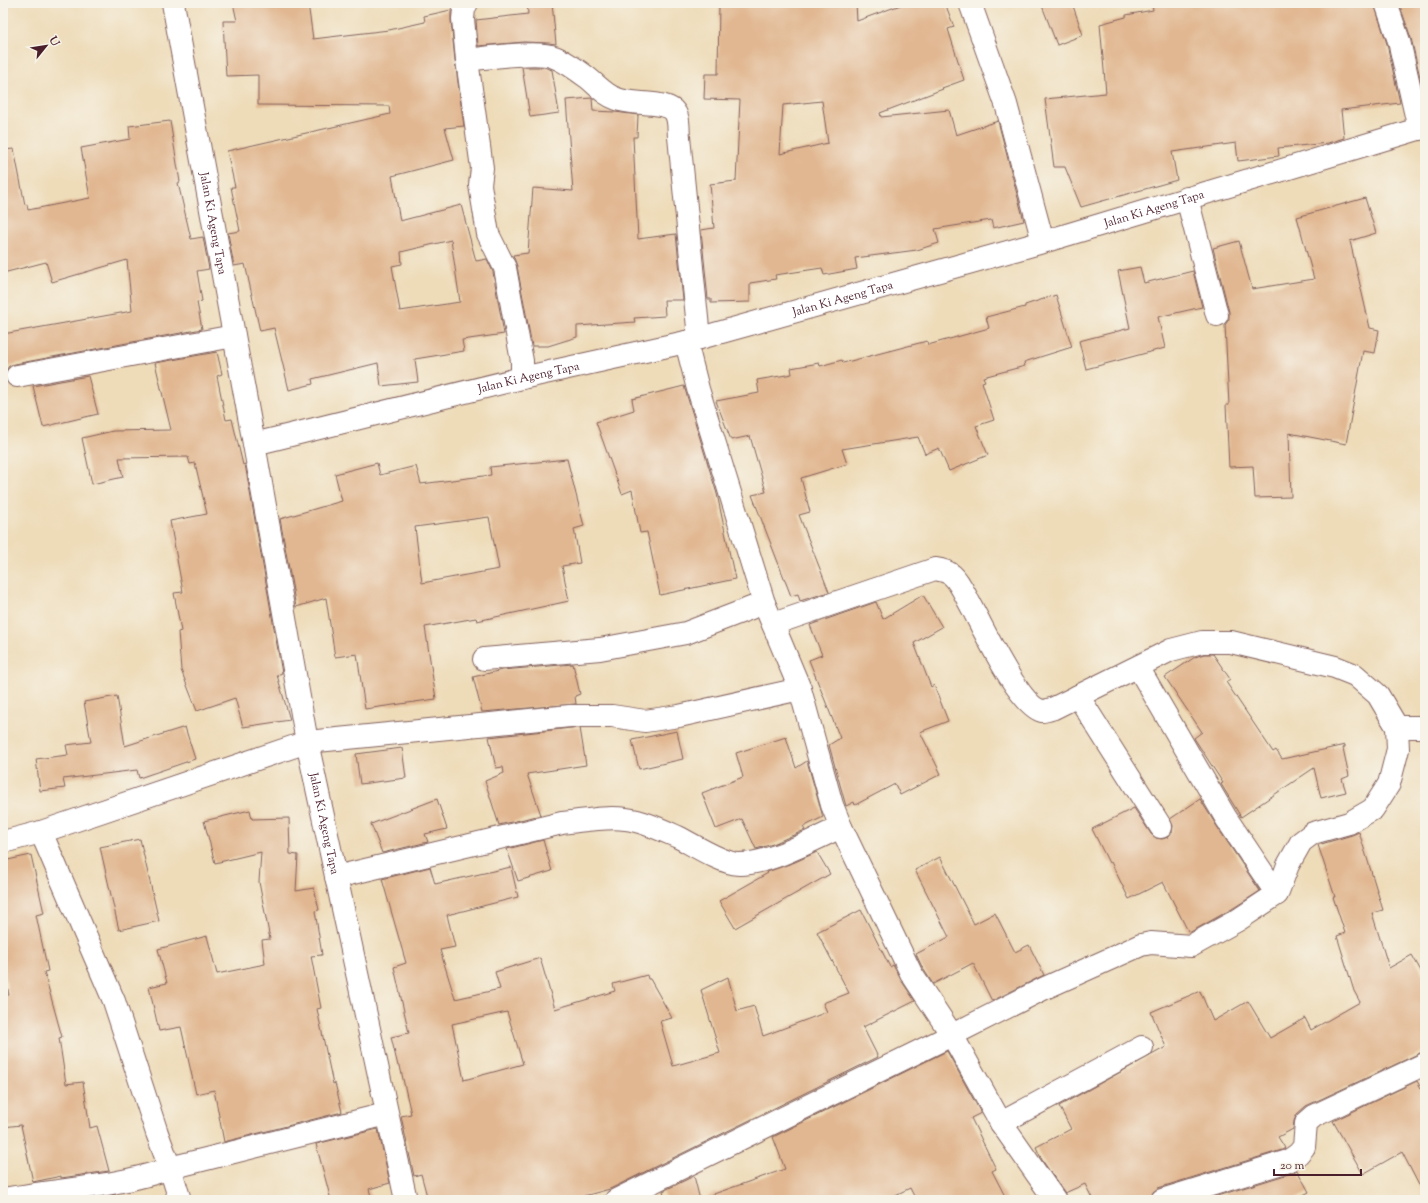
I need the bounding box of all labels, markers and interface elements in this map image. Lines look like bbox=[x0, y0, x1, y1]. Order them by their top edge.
north arrow bbox=[26, 26, 66, 66]
text: U bbox=[44, 33, 63, 49]
street label: Jalan Ki Ageng Tapa bbox=[194, 170, 231, 277]
street label: Jalan Ki Ageng Tapa bbox=[1101, 186, 1207, 233]
street label: Jalan Ki Ageng Tapa bbox=[790, 276, 896, 322]
street label: Jalan Ki Ageng Tapa bbox=[475, 358, 582, 399]
street label: Jalan Ki Ageng Tapa bbox=[304, 770, 343, 877]
scale bar bbox=[1274, 1151, 1361, 1177]
text: 20 m bbox=[1280, 1157, 1305, 1175]

